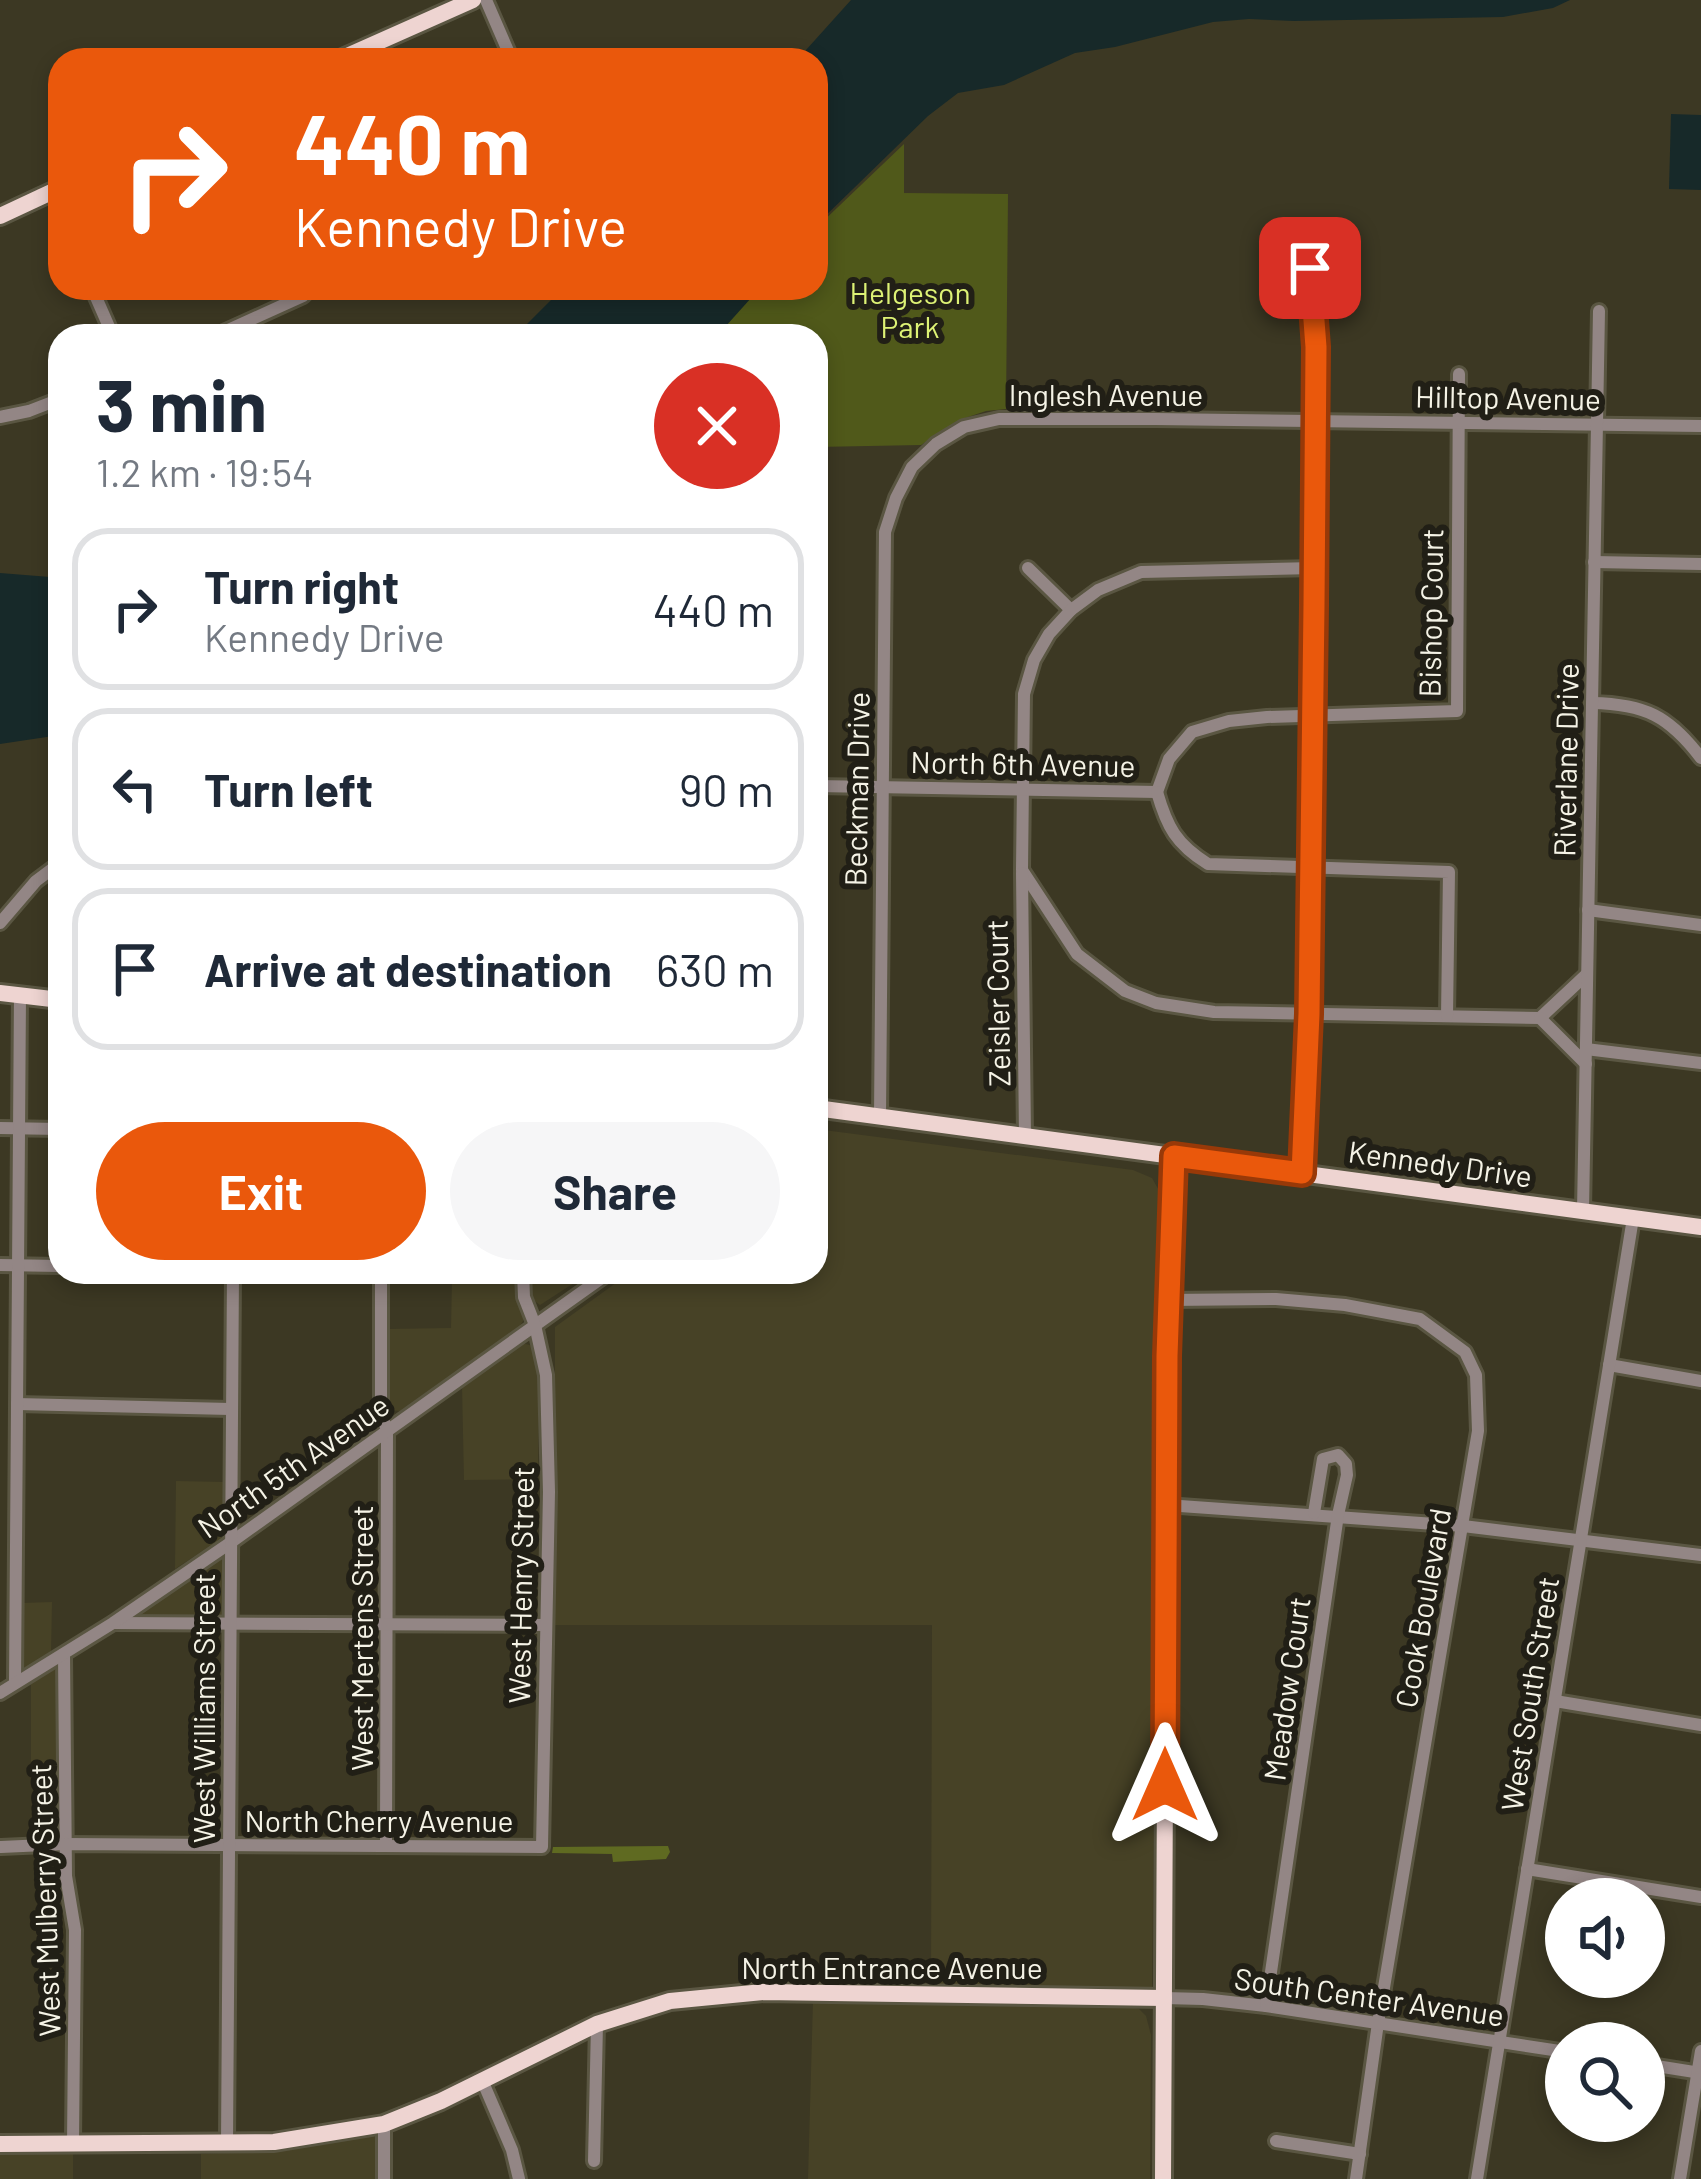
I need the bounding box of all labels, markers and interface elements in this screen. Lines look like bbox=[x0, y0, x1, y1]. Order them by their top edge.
text: 440 m bbox=[294, 91, 530, 192]
icon: right bbox=[96, 96, 252, 252]
text: Kennedy Drive bbox=[294, 193, 627, 258]
pin bbox=[1259, 217, 1361, 319]
icon: arrive bbox=[1277, 235, 1343, 301]
park label: Helgeson Park bbox=[849, 274, 971, 344]
text: 3 min bbox=[96, 360, 267, 446]
button: close bbox=[654, 363, 780, 489]
street label: Inglesh Avenue bbox=[1009, 376, 1203, 412]
street label: Hilltop Avenue bbox=[1415, 377, 1601, 417]
text: 1.2 km · 19:54 bbox=[96, 448, 314, 495]
street label: Bishop Court bbox=[1411, 528, 1449, 698]
text: Turn right bbox=[204, 559, 399, 613]
icon: right bbox=[102, 576, 168, 642]
text: 440 m bbox=[653, 582, 774, 636]
text: Kennedy Drive bbox=[204, 613, 445, 660]
street label: Riverlane Drive bbox=[1545, 663, 1585, 857]
street label: Beckman Drive bbox=[836, 691, 876, 887]
street label: North 6th Avenue bbox=[910, 743, 1136, 783]
icon: left bbox=[102, 756, 168, 822]
text: Turn left bbox=[204, 762, 373, 816]
text: 90 m bbox=[679, 762, 774, 816]
street label: Zeisler Court bbox=[978, 919, 1016, 1087]
icon: arrive bbox=[102, 936, 168, 1002]
text: Arrive at destination bbox=[204, 942, 612, 996]
text: 630 m bbox=[656, 942, 774, 996]
button: Exit bbox=[96, 1122, 426, 1260]
button: Share bbox=[450, 1122, 780, 1260]
street label: Kennedy Drive bbox=[1346, 1132, 1534, 1194]
street label: North 5th Avenue bbox=[190, 1386, 395, 1545]
street label: West Henry Street bbox=[500, 1466, 540, 1704]
street label: West Mertens Street bbox=[343, 1505, 379, 1771]
street label: Cook Boulevard bbox=[1387, 1505, 1457, 1710]
street label: West Williams Street bbox=[185, 1573, 221, 1843]
street label: West South Street bbox=[1493, 1574, 1565, 1813]
street label: Meadow Court bbox=[1255, 1594, 1317, 1783]
position arrow bbox=[1102, 1722, 1228, 1848]
street label: West Mulberry Street bbox=[21, 1763, 67, 2037]
street label: North Cherry Avenue bbox=[244, 1802, 514, 1838]
map controls bbox=[1545, 1878, 1665, 2142]
button: sound bbox=[1545, 1878, 1665, 1998]
street label: North Entrance Avenue bbox=[741, 1949, 1043, 1985]
street label: South Center Avenue bbox=[1232, 1959, 1507, 2033]
button: search bbox=[1545, 2022, 1665, 2142]

